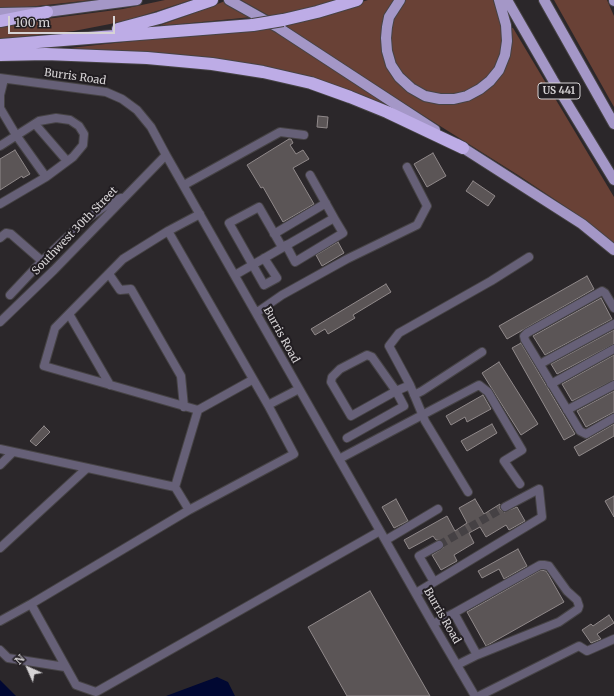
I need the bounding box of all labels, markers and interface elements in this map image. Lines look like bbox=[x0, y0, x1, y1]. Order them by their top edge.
scale bar bbox=[10, 8, 117, 34]
text: 100 m bbox=[15, 15, 50, 30]
street label: Burris Road bbox=[43, 66, 107, 88]
road number: US 441 bbox=[538, 83, 580, 99]
street label: Southwest 30th Street bbox=[29, 184, 121, 278]
street label: Burris Road bbox=[260, 305, 302, 365]
street label: Burris Road bbox=[421, 586, 463, 646]
north arrow bbox=[8, 648, 48, 688]
text: N bbox=[11, 651, 28, 668]

